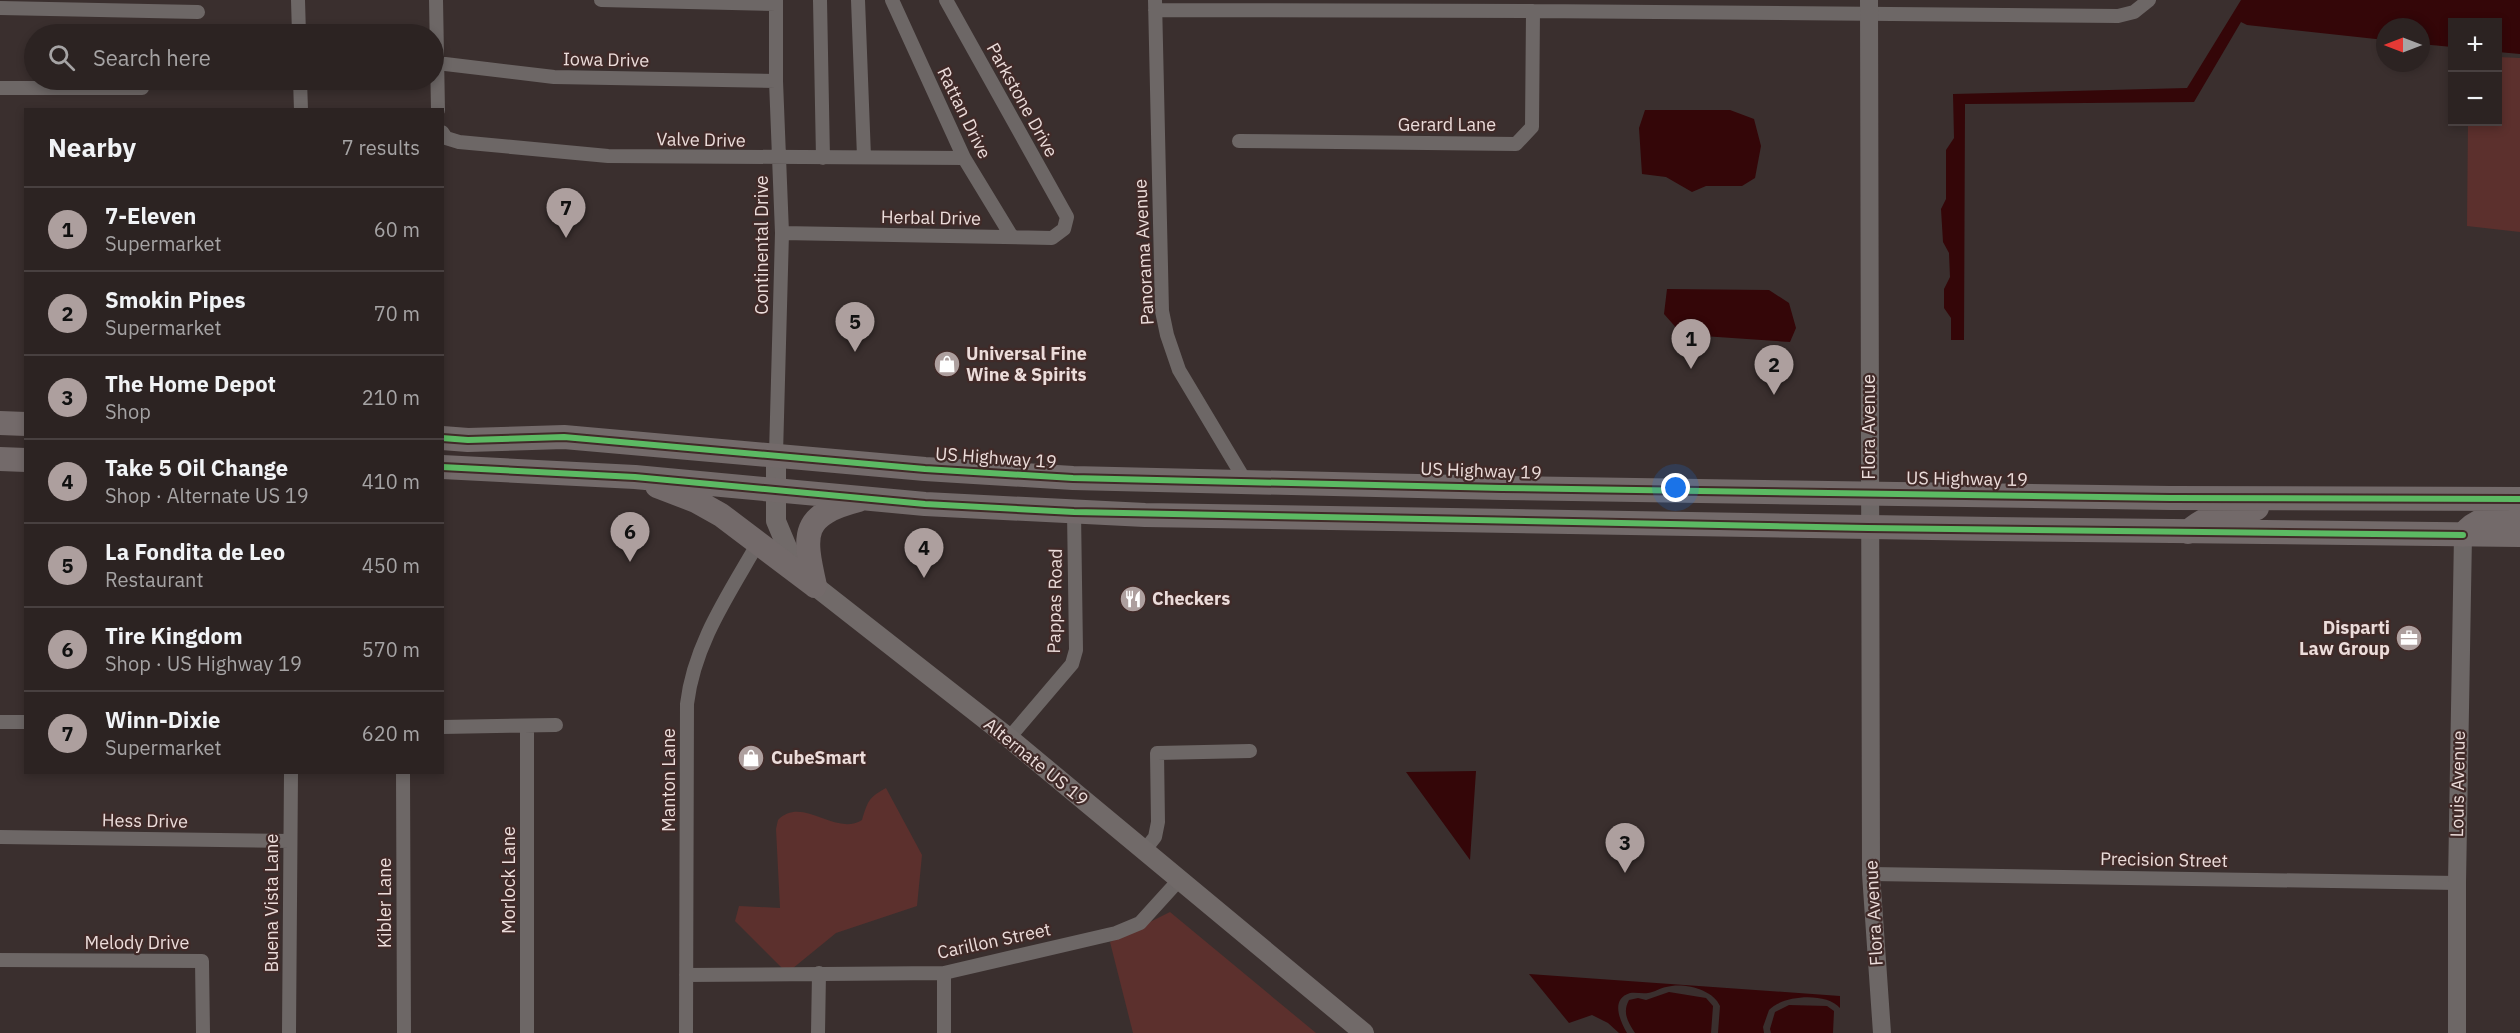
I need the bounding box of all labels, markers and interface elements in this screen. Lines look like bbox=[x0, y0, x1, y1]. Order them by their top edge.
north arrow bbox=[2376, 18, 2430, 72]
map controls bbox=[2448, 18, 2502, 126]
button: + bbox=[2448, 18, 2502, 72]
search box bbox=[24, 24, 444, 90]
street label: Parkstone Drive bbox=[982, 38, 1063, 161]
icon: search bbox=[45, 41, 78, 74]
text: Search here bbox=[93, 43, 211, 72]
street label: Iowa Drive bbox=[563, 47, 650, 72]
street label: Rattan Drive bbox=[932, 63, 997, 163]
button: − bbox=[2448, 72, 2502, 126]
street label: Gerard Lane bbox=[1398, 113, 1496, 136]
street label: Valve Drive bbox=[656, 127, 746, 152]
text: Nearby bbox=[48, 130, 136, 164]
text: 7 results bbox=[342, 134, 420, 161]
street label: Continental Drive bbox=[750, 175, 773, 315]
street label: Panorama Avenue bbox=[1128, 178, 1159, 326]
pin: 7 bbox=[546, 188, 586, 238]
text: 7-Eleven bbox=[105, 201, 196, 230]
street label: Herbal Drive bbox=[881, 205, 981, 230]
text: 1 bbox=[62, 216, 74, 243]
text: 60 m bbox=[374, 216, 420, 243]
text: Supermarket bbox=[105, 230, 222, 257]
text: Smokin Pipes bbox=[105, 285, 246, 314]
text: 2 bbox=[62, 300, 74, 327]
text: 70 m bbox=[374, 300, 420, 327]
pin: 5 bbox=[836, 302, 874, 352]
text: Supermarket bbox=[105, 314, 222, 341]
pin: 1 bbox=[1672, 320, 1710, 369]
place label: Universal Fine Wine & Spirits bbox=[966, 342, 1087, 386]
pin: 2 bbox=[1754, 346, 1794, 395]
shop icon: Universal Fine Wine & Spirits bbox=[932, 349, 962, 379]
text: The Home Depot bbox=[105, 369, 276, 398]
street label: Flora Avenue bbox=[1857, 374, 1880, 480]
text: 3 bbox=[62, 384, 74, 411]
text: 210 m bbox=[362, 384, 420, 411]
text: Shop bbox=[105, 398, 151, 425]
street label: US Highway 19 bbox=[934, 442, 1058, 473]
text: Take 5 Oil Change bbox=[105, 453, 288, 482]
street label: US Highway 19 bbox=[1420, 457, 1542, 484]
street label: US Highway 19 bbox=[1906, 466, 2028, 491]
text: 4 bbox=[62, 468, 74, 495]
text: 410 m bbox=[362, 468, 420, 495]
your location bbox=[1661, 473, 1690, 502]
text: Shop · Alternate US 19 bbox=[105, 482, 309, 509]
pin: 6 bbox=[610, 512, 650, 562]
pin: 4 bbox=[904, 528, 944, 578]
text: La Fondita de Leo bbox=[105, 537, 285, 566]
street label: Pappas Road bbox=[1042, 548, 1067, 654]
text: 5 bbox=[62, 552, 74, 579]
text: 450 m bbox=[362, 552, 420, 579]
text: Restaurant bbox=[105, 566, 203, 593]
restaurant icon: Checkers bbox=[1118, 584, 1148, 614]
place label: Checkers bbox=[1152, 587, 1230, 610]
place label: Disparti Law Group bbox=[2299, 616, 2390, 660]
text: Tire Kingdom bbox=[105, 621, 243, 650]
office icon: Disparti Law Group bbox=[2394, 623, 2424, 653]
text: 6 bbox=[62, 636, 74, 663]
text: 570 m bbox=[362, 636, 420, 663]
text: Shop · US Highway 19 bbox=[105, 650, 302, 677]
text: Winn-Dixie bbox=[105, 705, 220, 734]
street label: Alternate US 19 bbox=[979, 712, 1093, 811]
text: 7 bbox=[62, 720, 74, 747]
text: 620 m bbox=[362, 720, 420, 747]
street label: Manton Lane bbox=[657, 728, 680, 832]
street label: Louis Avenue bbox=[2445, 730, 2470, 838]
text: Supermarket bbox=[105, 734, 222, 761]
shop icon: CubeSmart bbox=[736, 743, 766, 773]
place label: CubeSmart bbox=[771, 746, 866, 769]
street label: Hess Drive bbox=[102, 808, 188, 833]
pin: 3 bbox=[1606, 824, 1644, 873]
street label: Morlock Lane bbox=[497, 826, 520, 934]
street label: Buena Vista Lane bbox=[260, 833, 283, 972]
street label: Precision Street bbox=[2100, 847, 2228, 872]
street label: Kibler Lane bbox=[373, 858, 396, 948]
street label: Flora Avenue bbox=[1859, 860, 1888, 966]
street label: Carillon Street bbox=[935, 917, 1053, 964]
street label: Melody Drive bbox=[85, 931, 190, 954]

